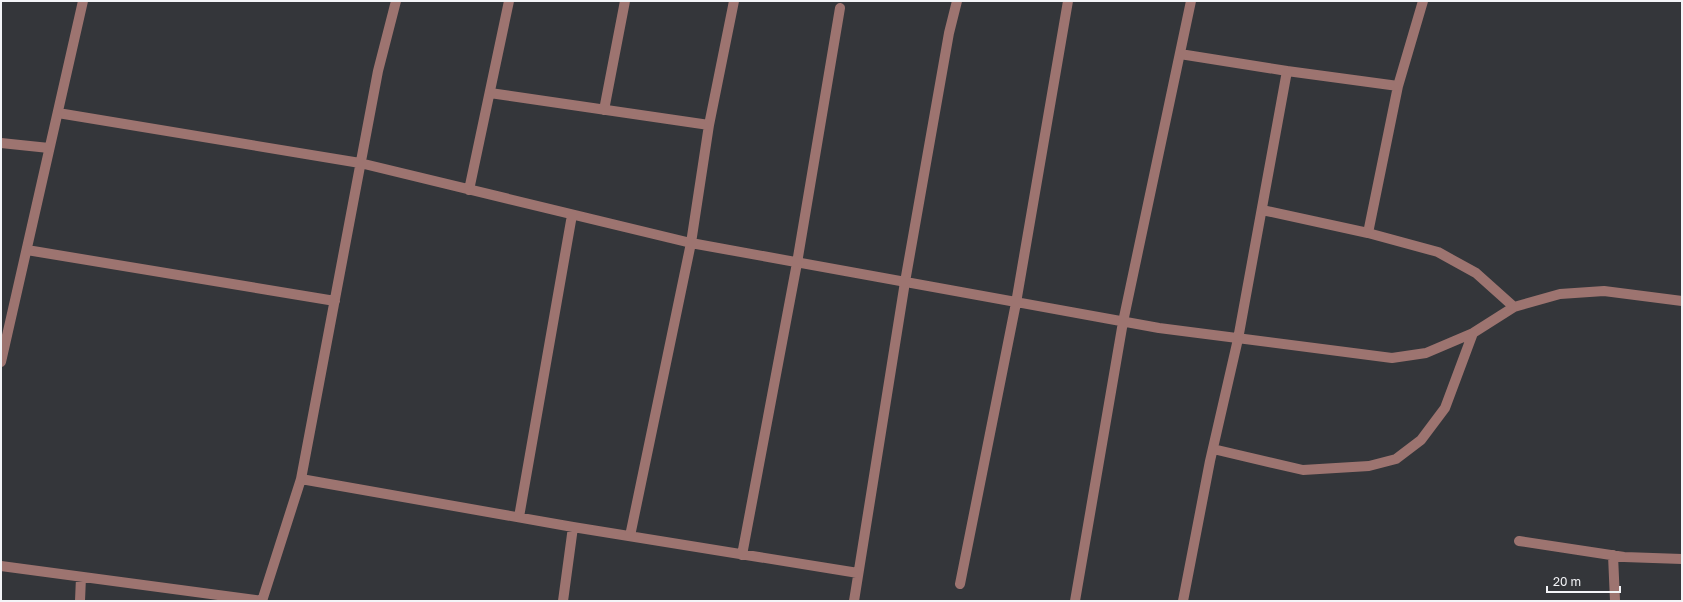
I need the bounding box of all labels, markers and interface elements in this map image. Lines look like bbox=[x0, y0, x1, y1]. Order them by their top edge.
scale bar bbox=[1547, 568, 1620, 594]
text: 20 m bbox=[1553, 574, 1581, 589]

